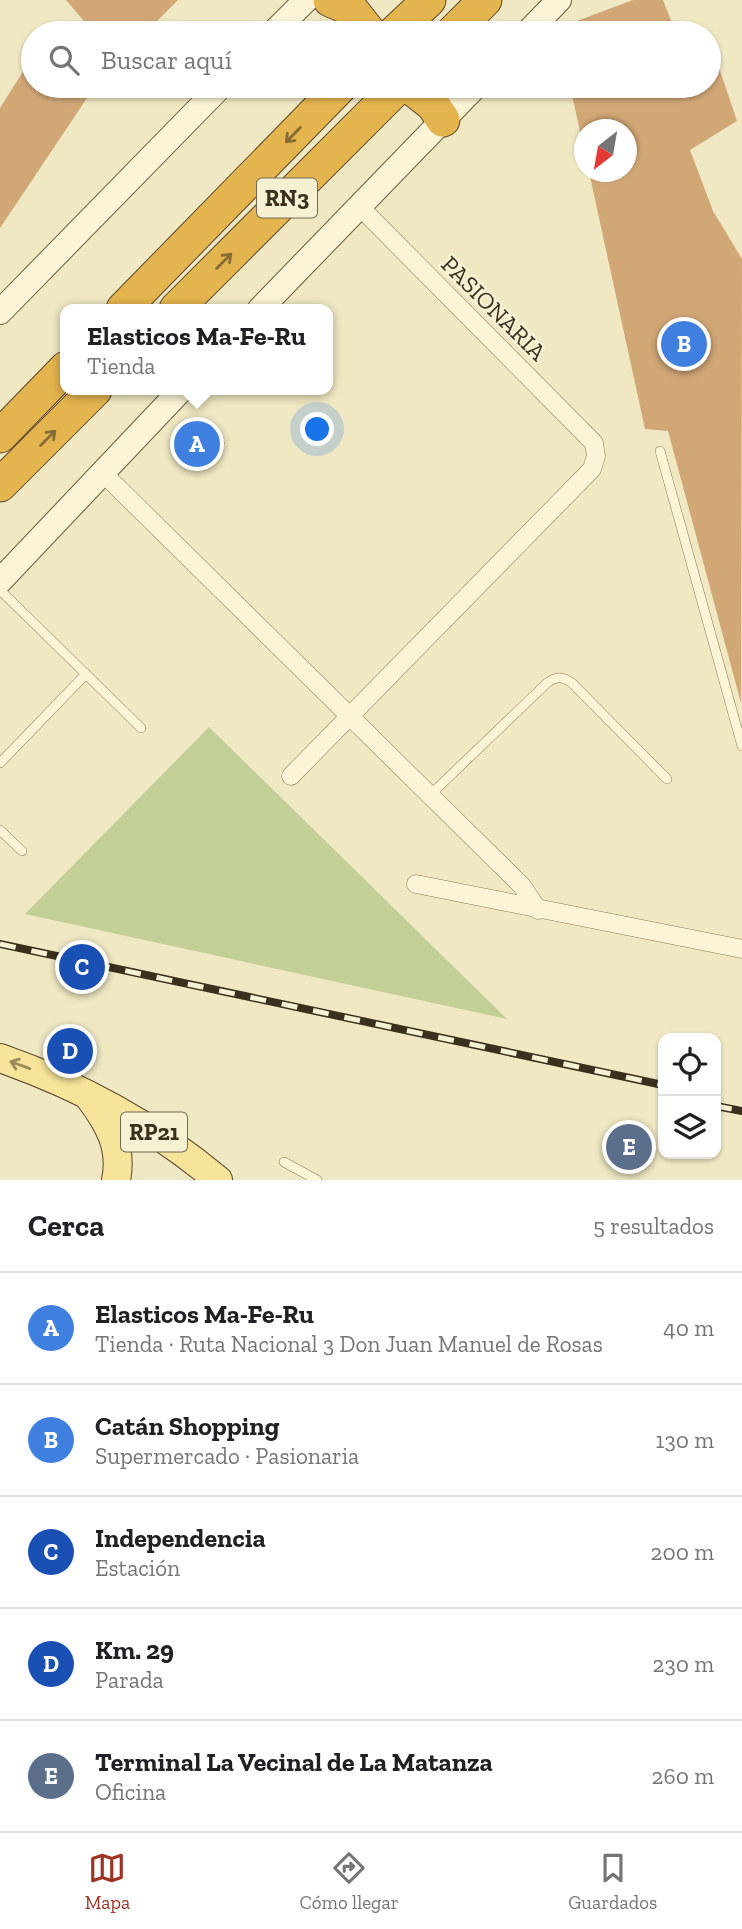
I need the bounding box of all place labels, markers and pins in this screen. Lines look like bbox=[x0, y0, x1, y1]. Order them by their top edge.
pin: B bbox=[661, 318, 707, 370]
pin: A bbox=[174, 418, 220, 470]
pin: C bbox=[59, 941, 105, 993]
pin: D bbox=[47, 1025, 93, 1077]
pin: E bbox=[606, 1121, 652, 1173]

